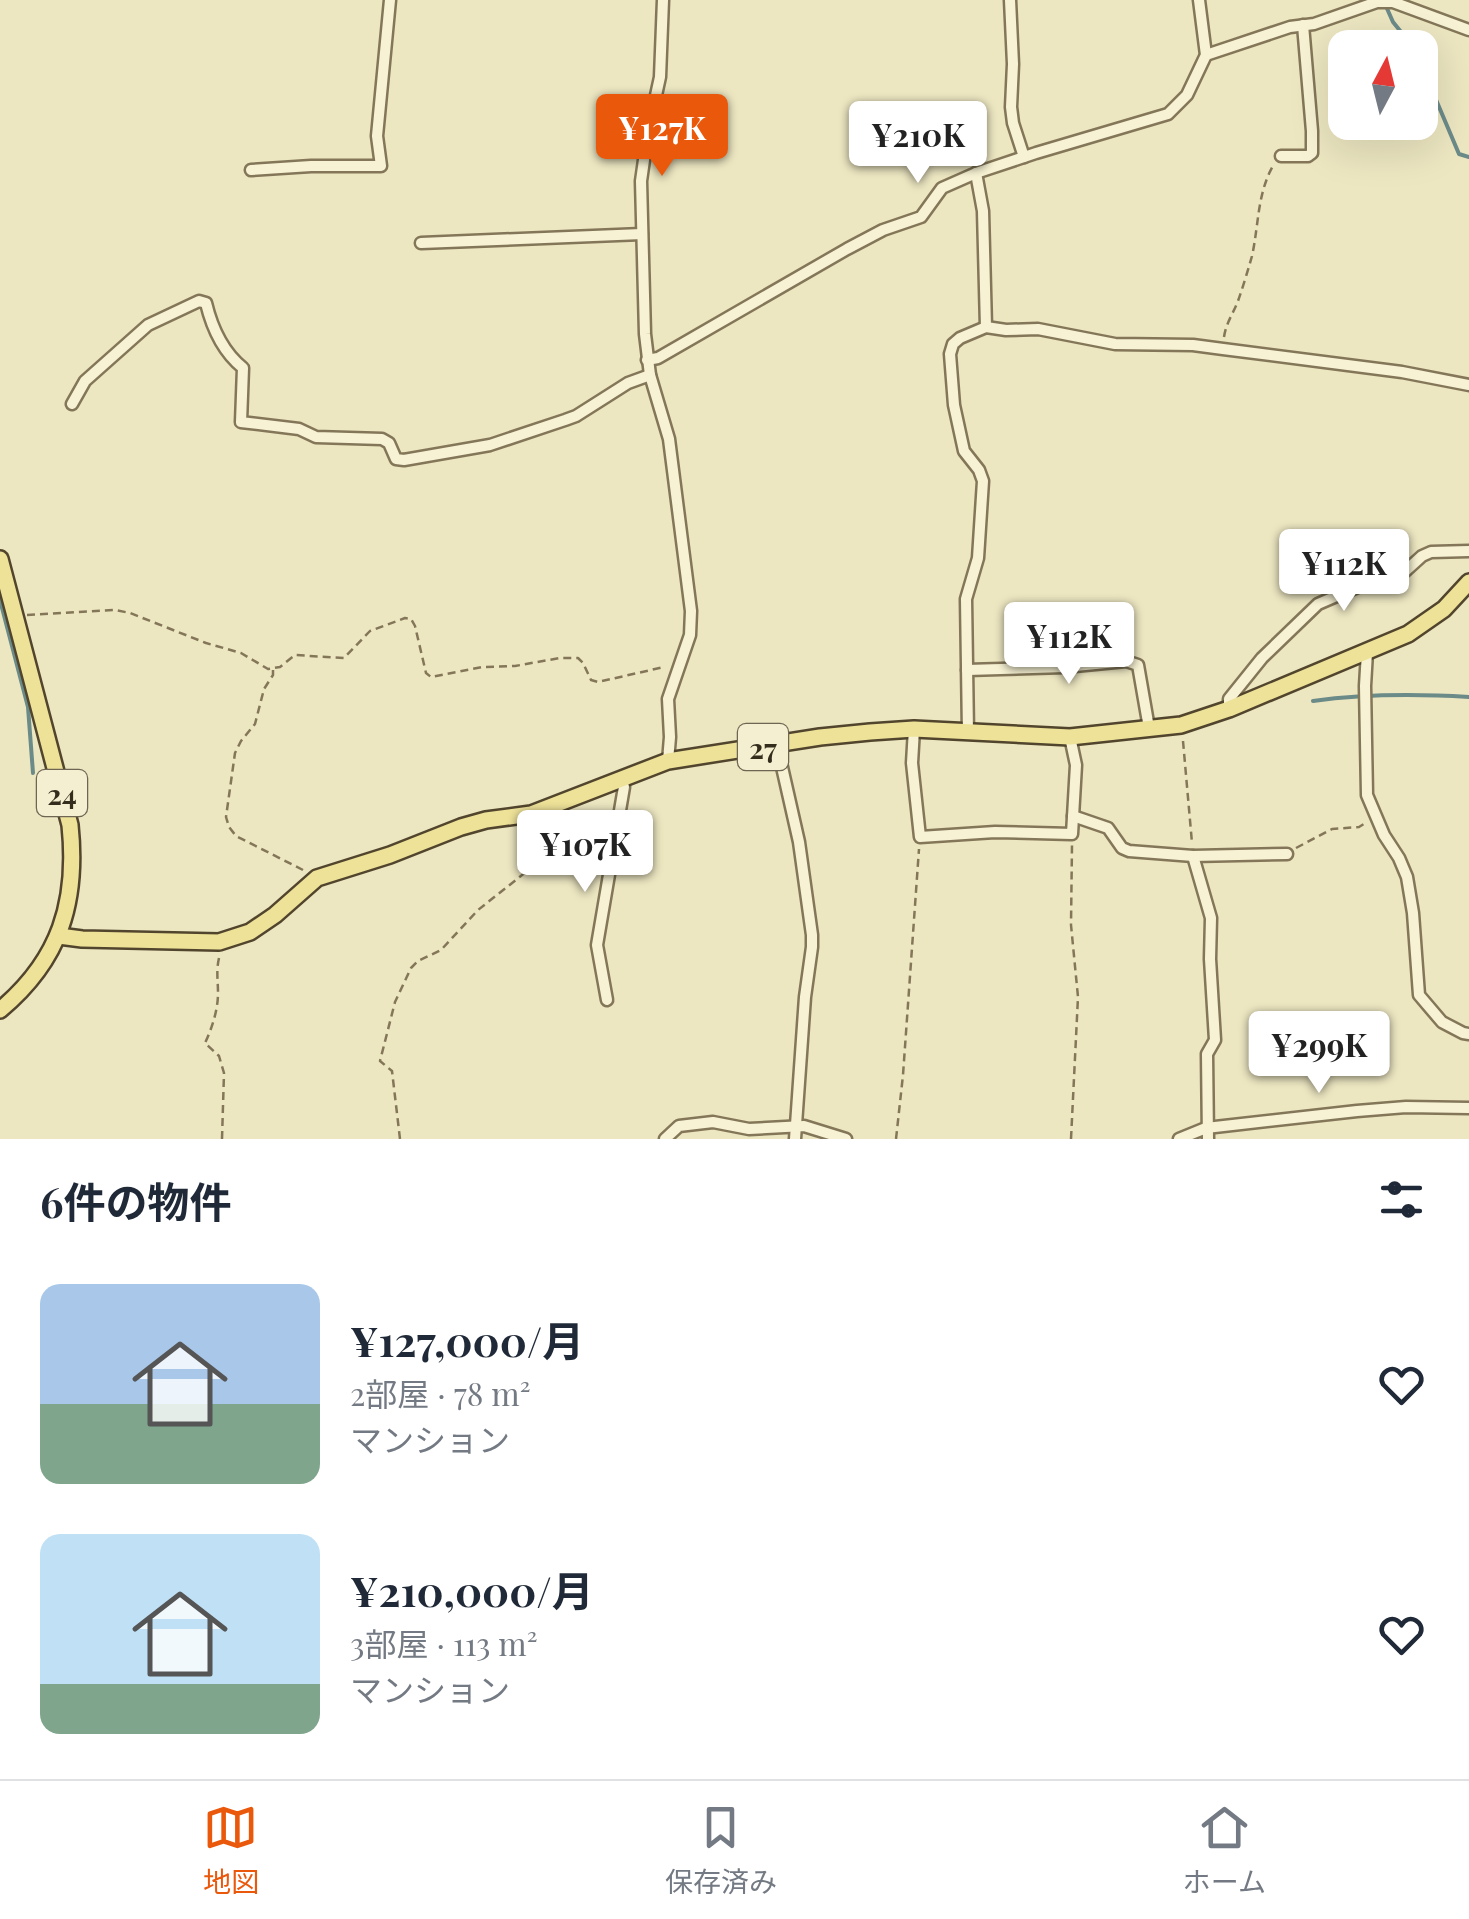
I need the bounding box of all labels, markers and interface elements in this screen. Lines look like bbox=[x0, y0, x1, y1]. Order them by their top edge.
north arrow bbox=[1328, 30, 1438, 140]
map controls bbox=[1328, 30, 1438, 140]
pin: ¥127K bbox=[592, 94, 732, 179]
pin: ¥210K bbox=[848, 101, 988, 186]
text: ¥127K bbox=[618, 105, 706, 148]
text: ¥210K bbox=[871, 112, 965, 155]
pin: ¥112K bbox=[1274, 529, 1414, 614]
text: ¥112K bbox=[1301, 540, 1387, 583]
pin: ¥112K bbox=[999, 602, 1139, 687]
text: ¥112K bbox=[1026, 613, 1112, 656]
road number: 27 bbox=[738, 724, 788, 770]
road number: 24 bbox=[37, 770, 87, 816]
pin: ¥107K bbox=[515, 810, 655, 895]
text: ¥107K bbox=[539, 821, 631, 864]
pin: ¥299K bbox=[1249, 1011, 1389, 1096]
text: ¥299K bbox=[1271, 1022, 1367, 1065]
icon: filters bbox=[1374, 1172, 1429, 1227]
text: 6件の物件 bbox=[40, 1173, 232, 1229]
text: ¥127,000/月 bbox=[350, 1312, 584, 1368]
icon: home bbox=[120, 1324, 240, 1444]
icon: heart bbox=[1374, 1357, 1429, 1412]
text: 2部屋 · 78 m² bbox=[350, 1371, 531, 1414]
text: マンション bbox=[350, 1417, 510, 1460]
text: ¥210,000/月 bbox=[350, 1562, 594, 1618]
icon: home bbox=[120, 1574, 240, 1694]
icon: heart bbox=[1374, 1607, 1429, 1662]
text: 3部屋 · 113 m² bbox=[350, 1621, 538, 1664]
text: マンション bbox=[350, 1667, 510, 1710]
tab: 地図 bbox=[203, 1800, 259, 1900]
tab: 保存済み bbox=[665, 1800, 777, 1900]
tab: ホーム bbox=[1183, 1800, 1266, 1900]

